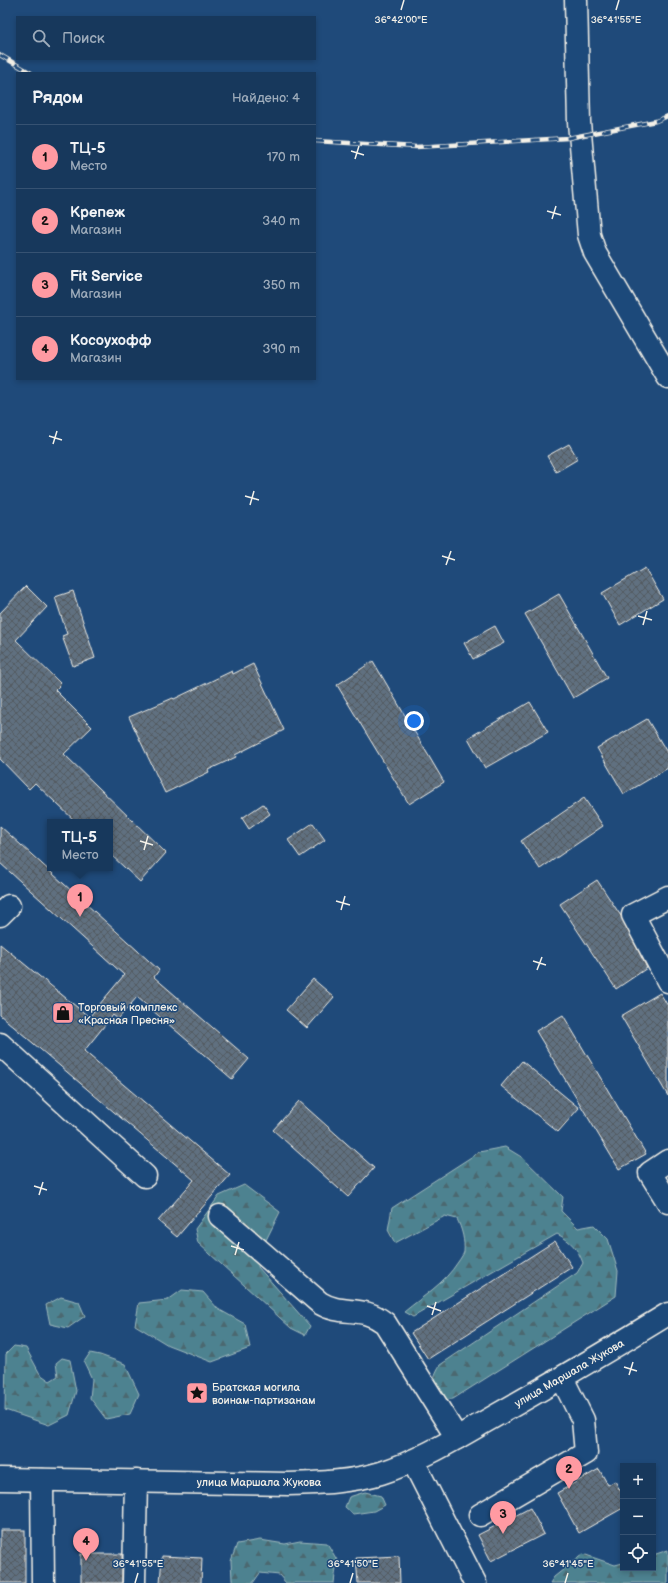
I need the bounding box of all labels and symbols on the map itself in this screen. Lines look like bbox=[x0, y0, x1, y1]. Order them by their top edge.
text: 36°42'00"E bbox=[375, 14, 428, 26]
text: 36°41'55"E bbox=[591, 14, 642, 26]
your location bbox=[404, 711, 424, 731]
pin: 1 bbox=[67, 884, 93, 917]
shop icon: Торговый комплекс «Красная Пресня» bbox=[50, 1000, 76, 1026]
place label: Торговый комплекс «Красная Пресня» bbox=[78, 1001, 178, 1027]
street label: улица Маршала Жукова bbox=[512, 1336, 627, 1410]
place icon: Братская могила воинам-партизанам bbox=[184, 1380, 210, 1406]
place label: Братская могила воинам-партизанам bbox=[212, 1381, 316, 1407]
pin: 2 bbox=[556, 1456, 582, 1489]
street label: улица Маршала Жукова bbox=[197, 1476, 322, 1489]
pin: 3 bbox=[490, 1501, 516, 1534]
pin: 4 bbox=[73, 1528, 99, 1561]
text: 36°41'55"E bbox=[113, 1558, 164, 1570]
text: 36°41'50"E bbox=[328, 1558, 379, 1570]
text: 36°41'45"E bbox=[542, 1558, 594, 1570]

